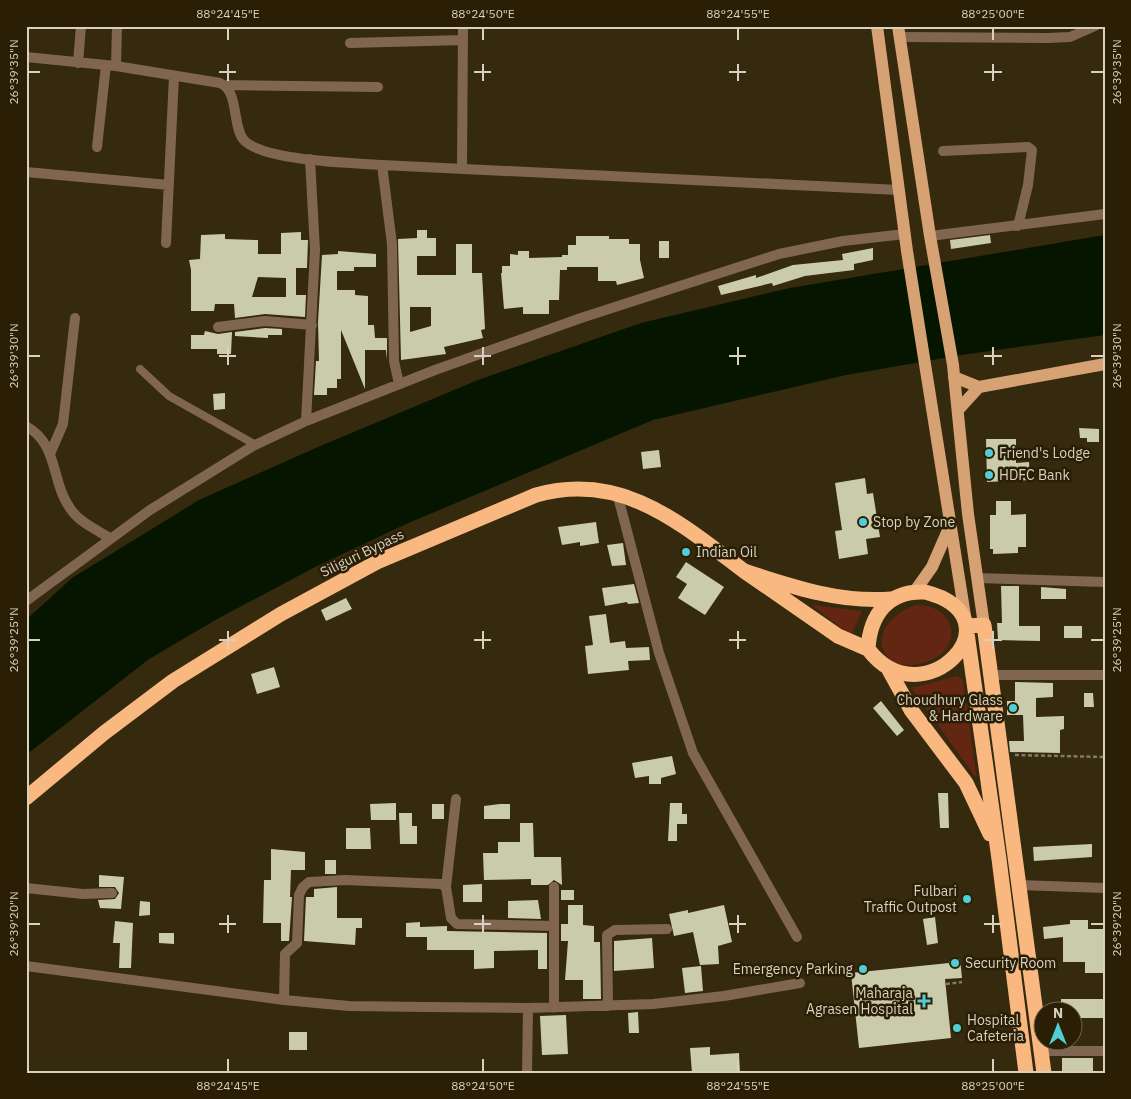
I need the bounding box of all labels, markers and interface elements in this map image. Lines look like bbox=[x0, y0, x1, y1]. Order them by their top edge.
text: 88°24'45"E bbox=[196, 6, 260, 21]
text: 88°24'50"E bbox=[451, 6, 515, 21]
text: 88°24'55"E bbox=[706, 6, 770, 21]
text: 88°25'00"E bbox=[961, 6, 1025, 21]
text: 26°39'35"N bbox=[6, 39, 21, 105]
text: 26°39'35"N bbox=[1109, 39, 1124, 105]
text: 26°39'30"N bbox=[6, 323, 21, 389]
text: 26°39'30"N bbox=[1109, 323, 1124, 389]
place label: Friend's Lodge bbox=[999, 444, 1091, 462]
marker: Friend's Lodge bbox=[983, 447, 995, 459]
place label: HDFC Bank bbox=[999, 466, 1070, 484]
marker: HDFC Bank bbox=[983, 469, 995, 481]
place label: Stop by Zone bbox=[873, 513, 955, 531]
marker: Stop by Zone bbox=[857, 516, 869, 528]
street label: Siliguri Bypass bbox=[317, 525, 407, 581]
place label: Indian Oil bbox=[696, 543, 757, 561]
marker: Indian Oil bbox=[680, 546, 692, 558]
text: 26°39'25"N bbox=[6, 607, 21, 673]
text: 26°39'25"N bbox=[1109, 607, 1124, 673]
place label: Choudhury Glass & Hardware bbox=[896, 691, 1003, 725]
marker: Choudhury Glass & Hardware bbox=[1007, 702, 1019, 714]
place label: Fulbari Traffic Outpost bbox=[864, 882, 957, 916]
text: 26°39'20"N bbox=[6, 891, 21, 957]
text: 26°39'20"N bbox=[1109, 891, 1124, 957]
marker: Fulbari Traffic Outpost bbox=[961, 893, 973, 905]
place label: Security Room bbox=[965, 954, 1056, 972]
marker: Security Room bbox=[949, 957, 961, 969]
place label: Emergency Parking bbox=[733, 960, 854, 978]
marker: Emergency Parking bbox=[857, 963, 869, 975]
place label: Maharaja Agrasen Hospital bbox=[806, 984, 914, 1018]
marker: Maharaja Agrasen Hospital bbox=[917, 994, 931, 1008]
north arrow bbox=[1034, 1002, 1084, 1052]
text: N bbox=[1053, 1004, 1063, 1022]
place label: Hospital Cafeteria bbox=[967, 1011, 1025, 1045]
marker: Hospital Cafeteria bbox=[951, 1022, 963, 1034]
text: 88°24'45"E bbox=[196, 1078, 260, 1093]
text: 88°24'50"E bbox=[451, 1078, 515, 1093]
text: 88°24'55"E bbox=[706, 1078, 770, 1093]
text: 88°25'00"E bbox=[961, 1078, 1025, 1093]

